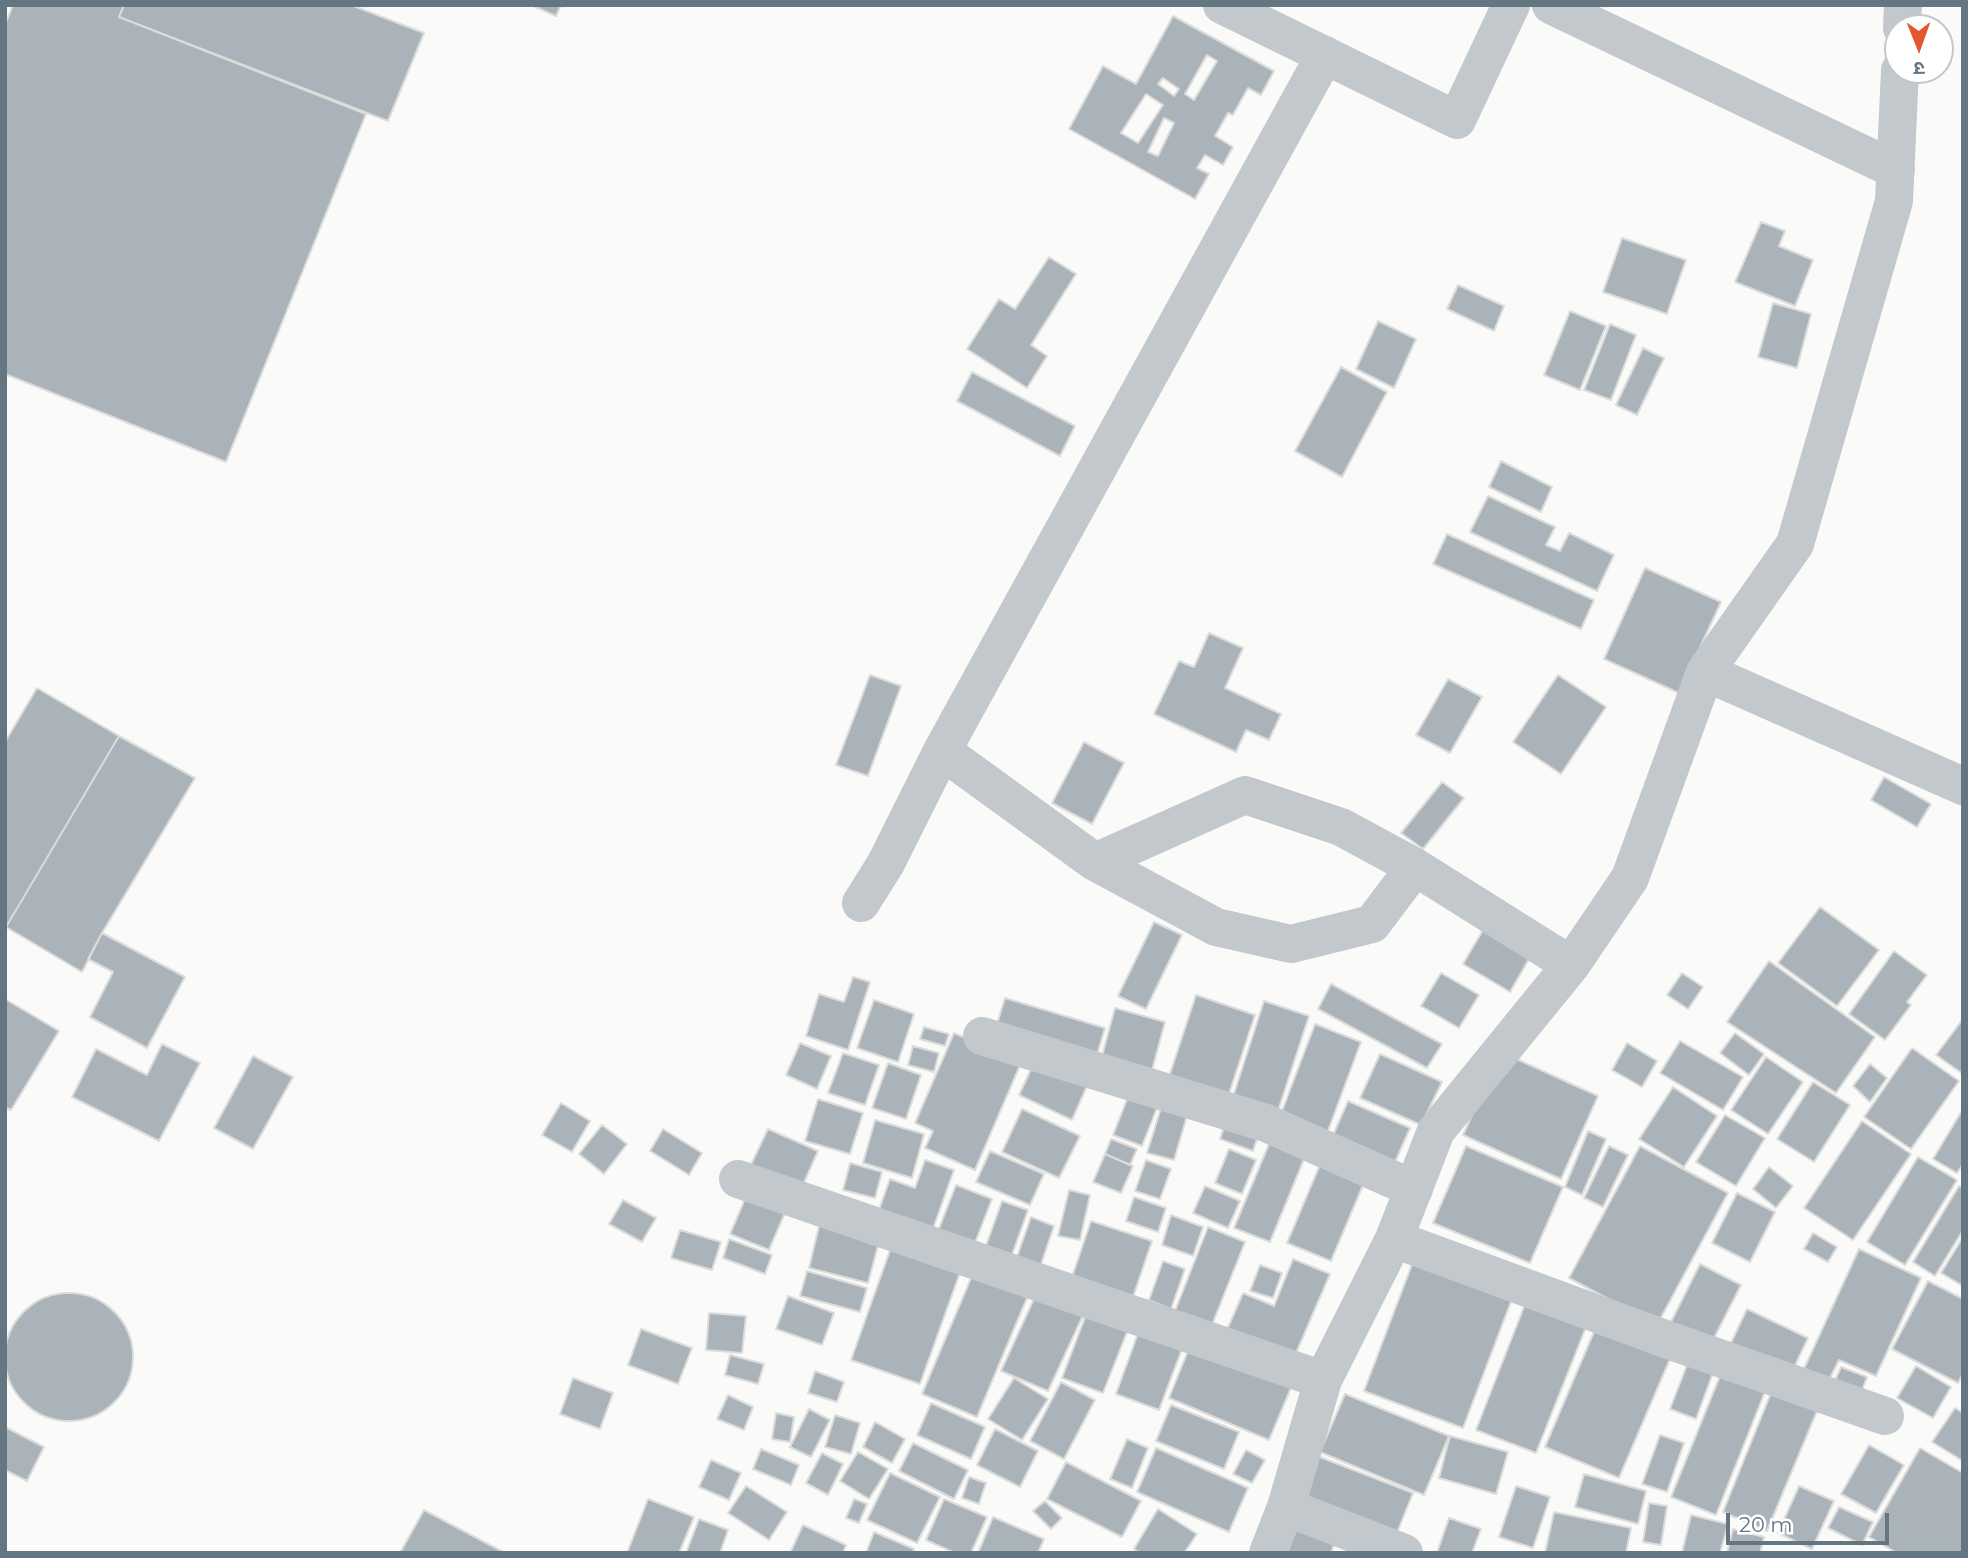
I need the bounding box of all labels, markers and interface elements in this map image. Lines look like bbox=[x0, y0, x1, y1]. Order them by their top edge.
north arrow bbox=[1884, 14, 1954, 84]
text: उ bbox=[1914, 57, 1925, 80]
scale bar bbox=[1730, 1498, 1893, 1542]
text: 20 m bbox=[1739, 1512, 1793, 1537]

